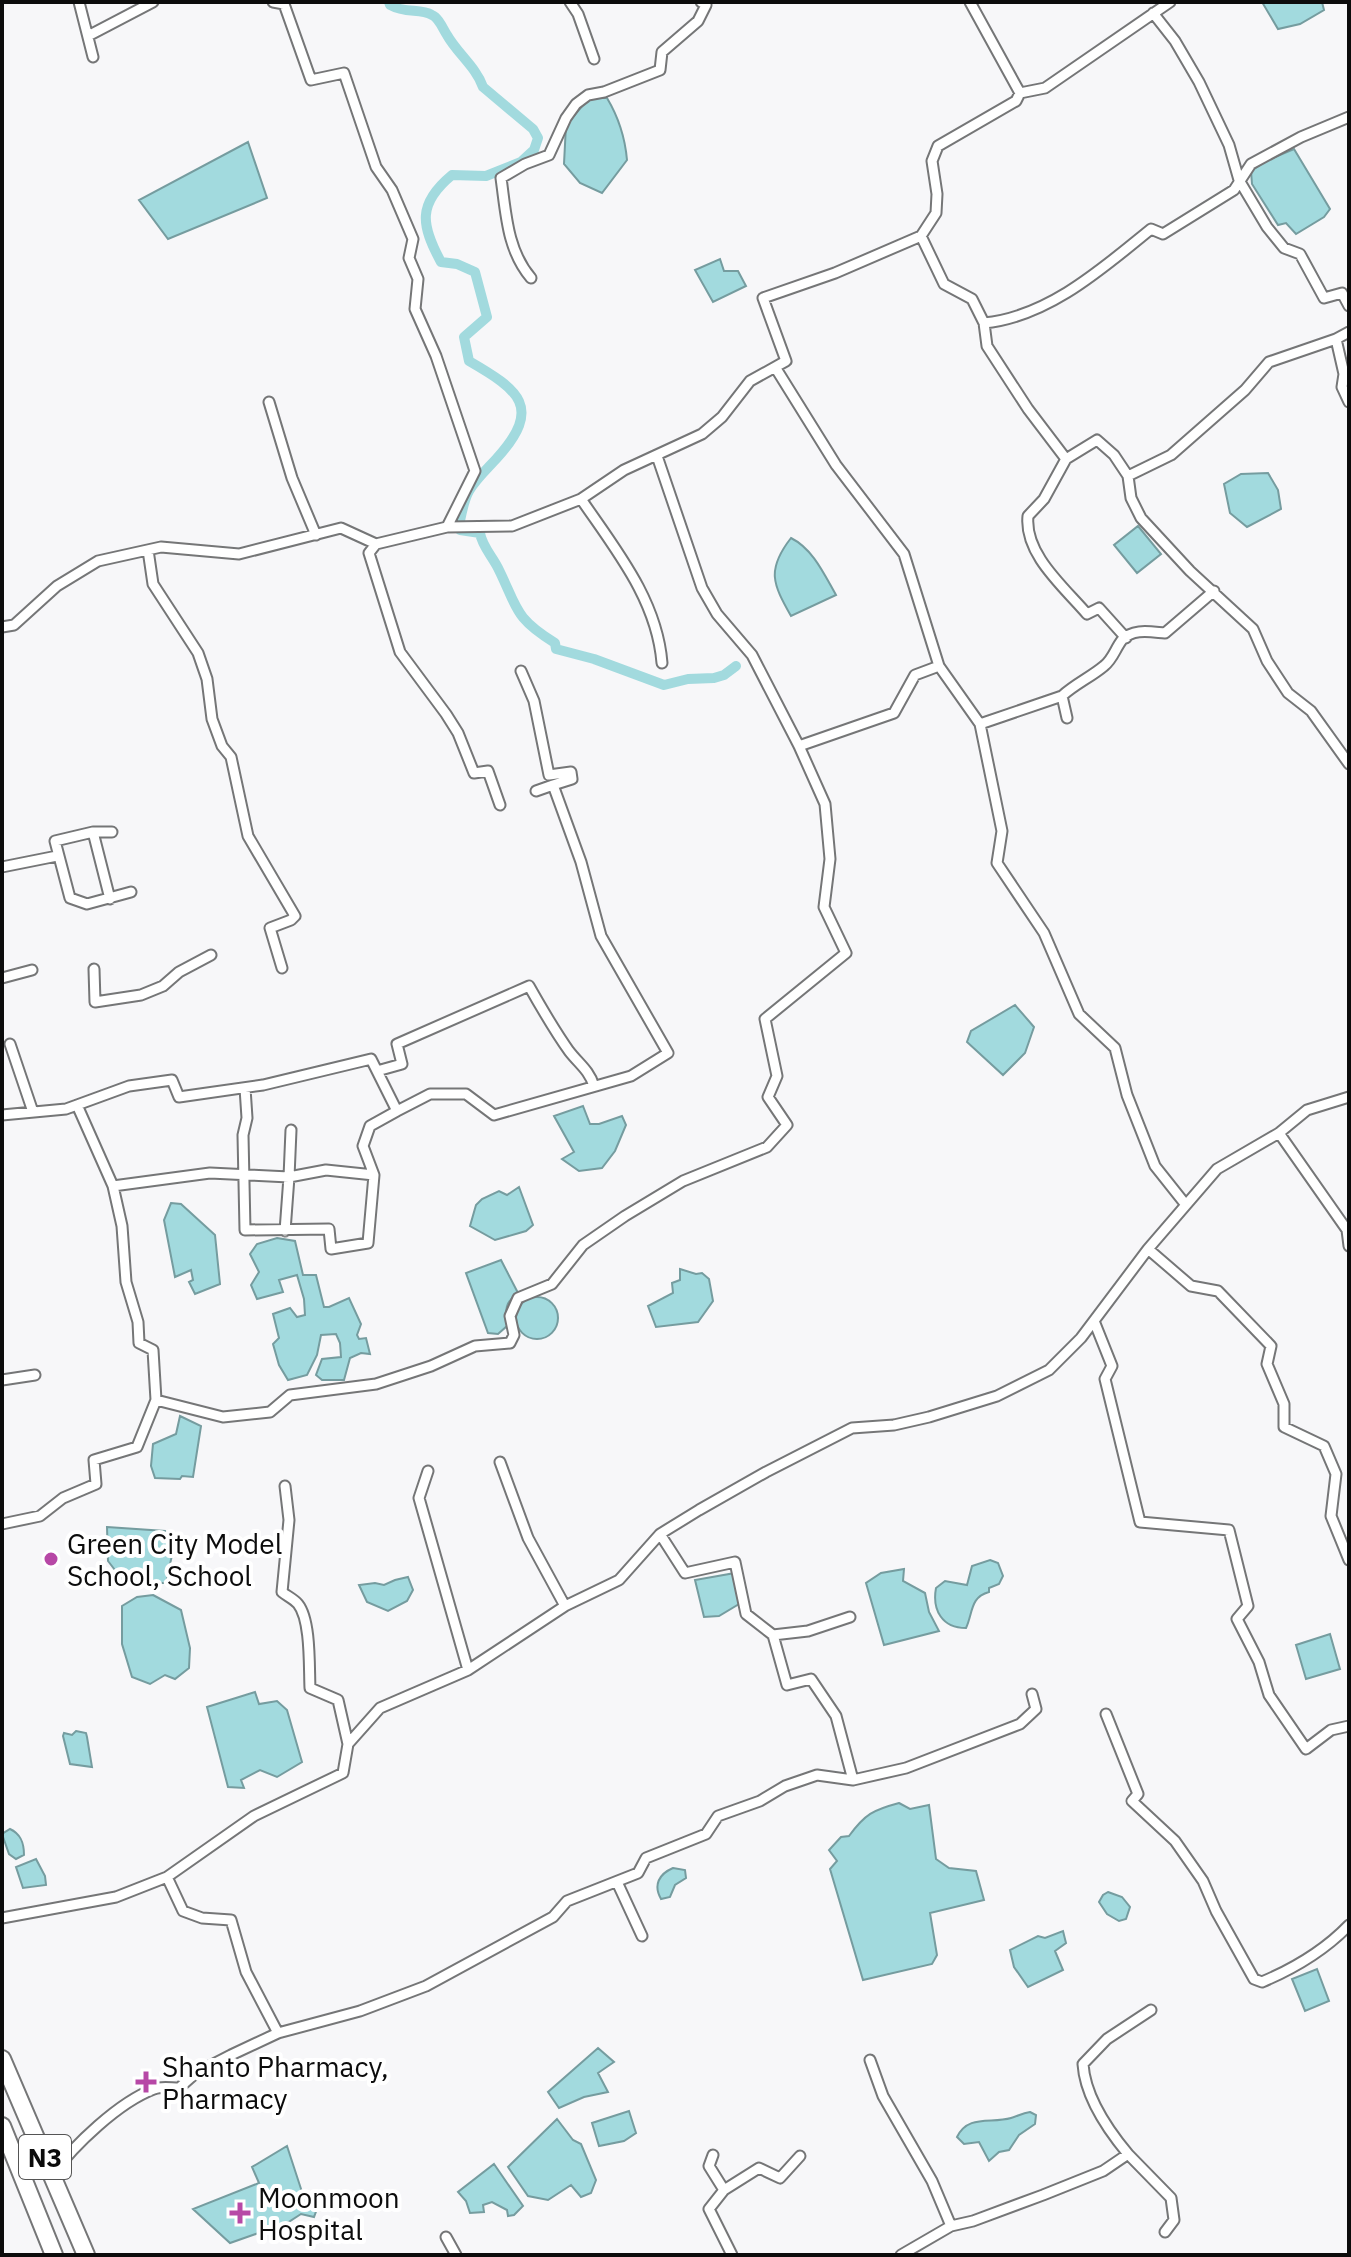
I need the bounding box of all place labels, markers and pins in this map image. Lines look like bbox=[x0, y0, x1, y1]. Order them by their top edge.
place label: Green City Model School, School bbox=[67, 1525, 282, 1594]
marker: Green City Model School, School bbox=[42, 1550, 60, 1568]
place label: Shanto Pharmacy, Pharmacy bbox=[162, 2048, 389, 2117]
marker: Shanto Pharmacy, Pharmacy bbox=[137, 2073, 155, 2091]
place label: Moonmoon Hospital bbox=[258, 2179, 400, 2248]
marker: Moonmoon Hospital bbox=[229, 2202, 251, 2224]

